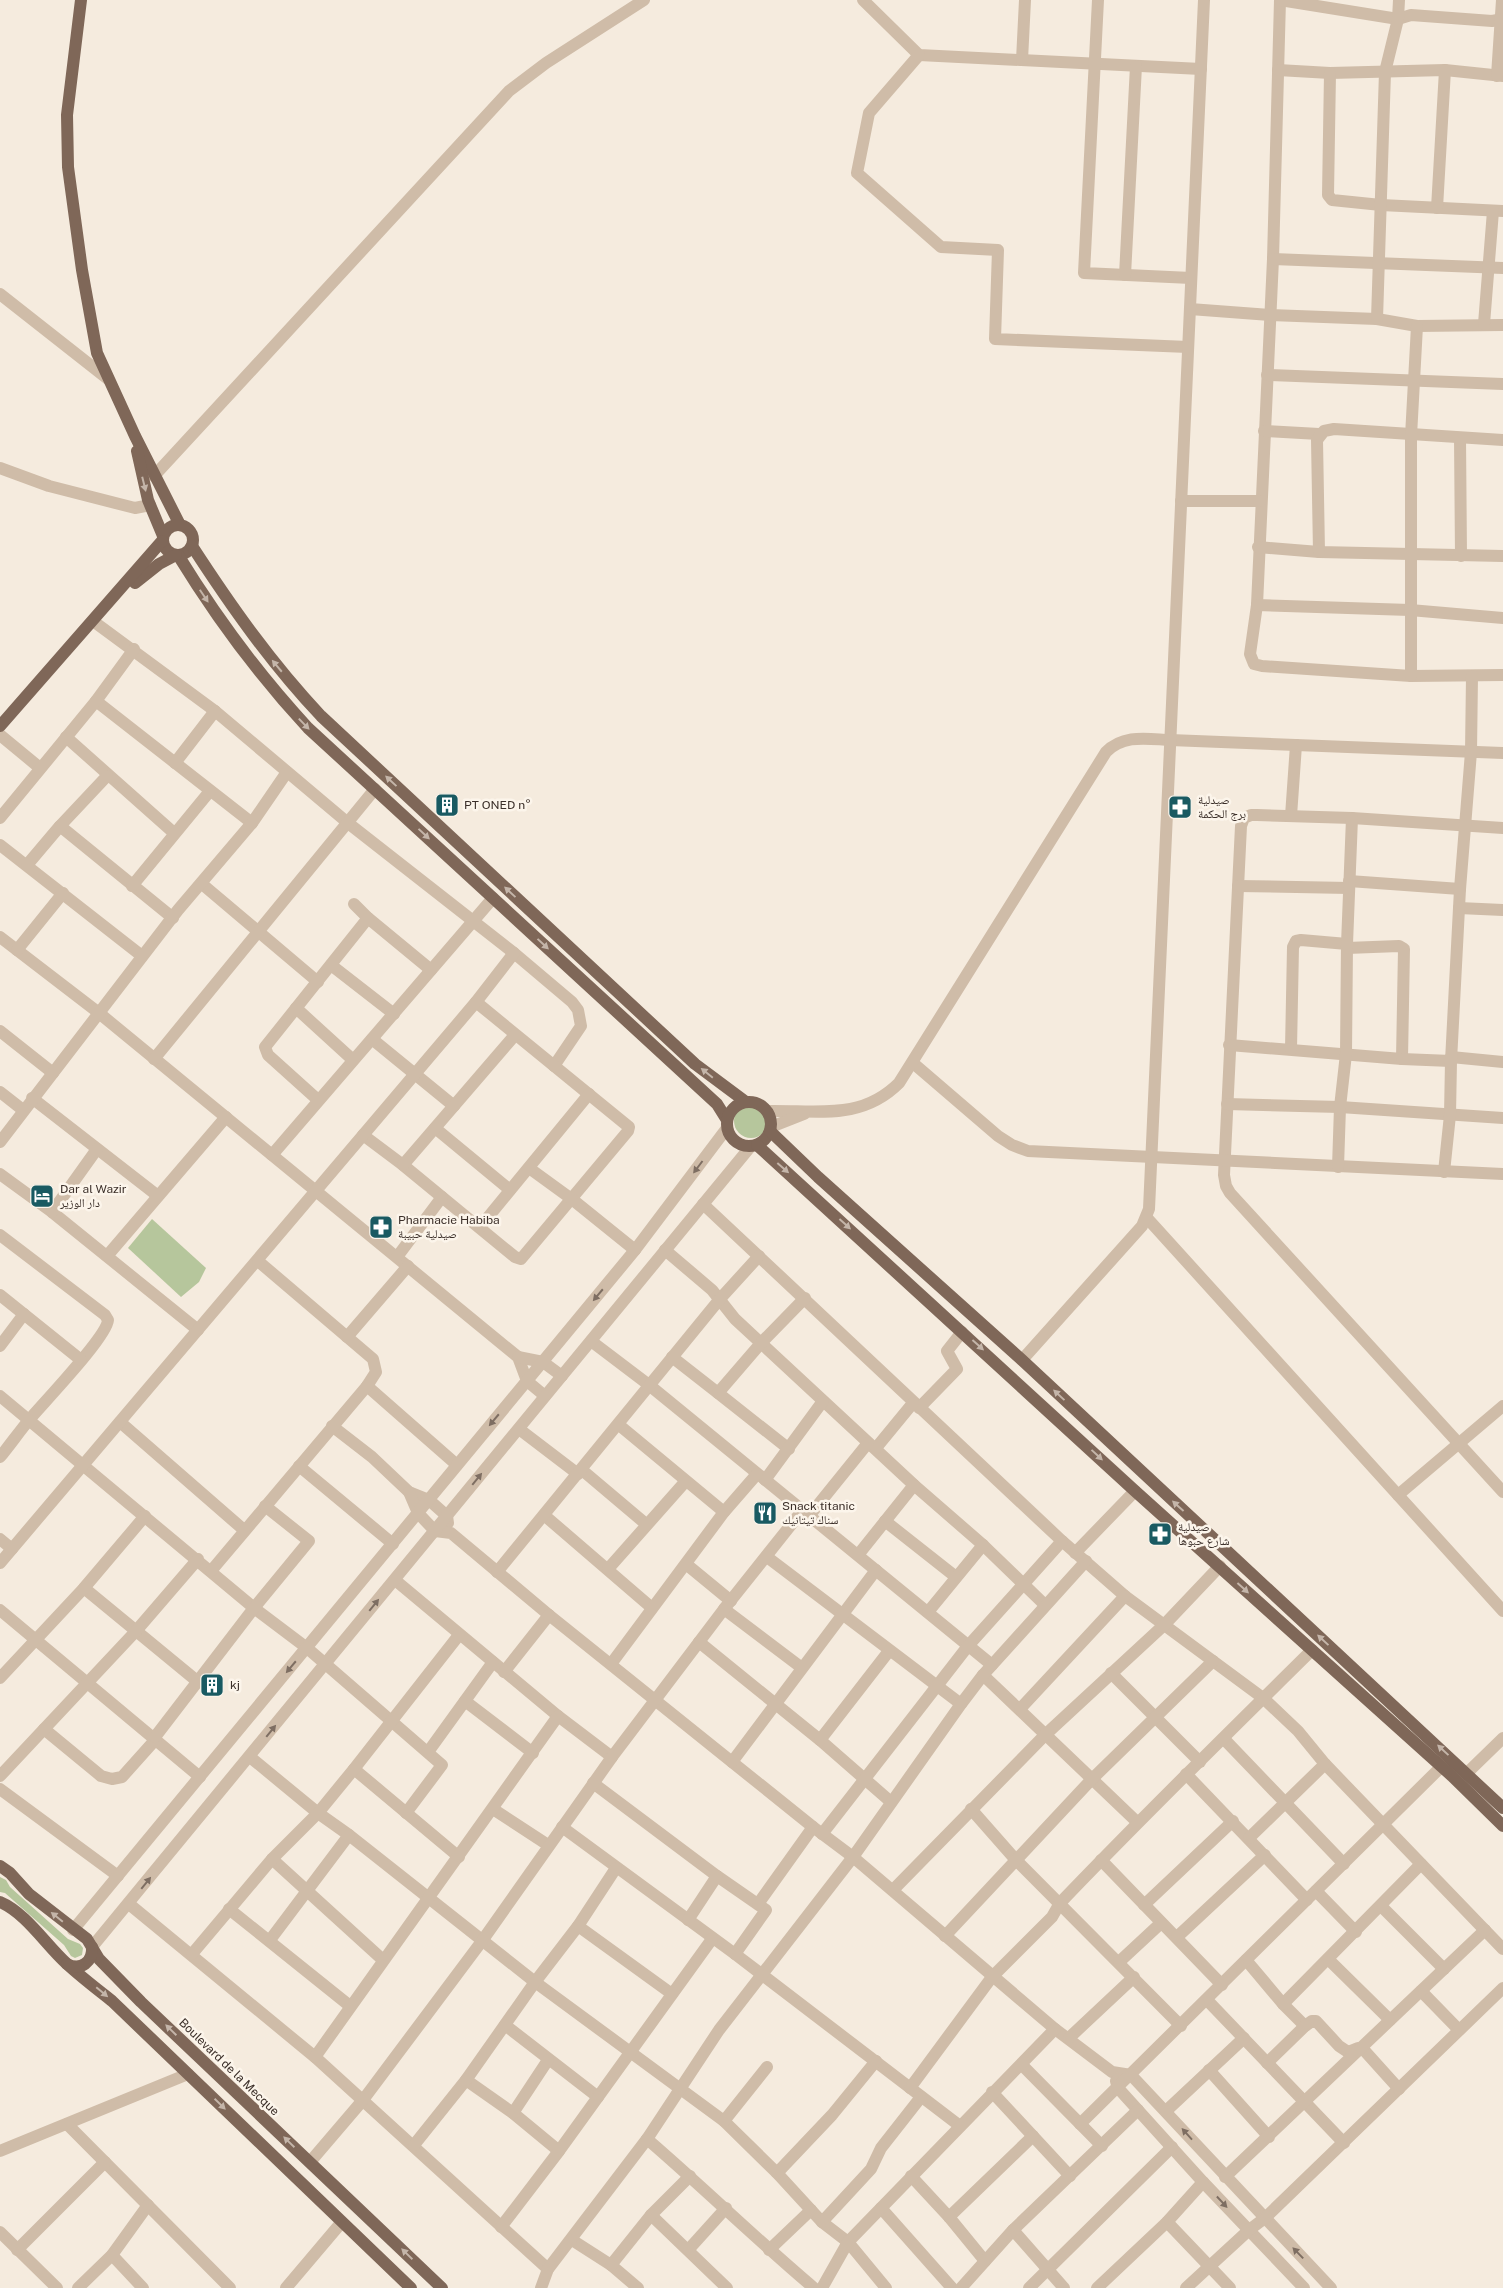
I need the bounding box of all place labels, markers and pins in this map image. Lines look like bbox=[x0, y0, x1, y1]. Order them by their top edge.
building icon: PT ONED n° bbox=[434, 792, 460, 818]
place label: صيدلية برج الحكمة bbox=[1198, 793, 1246, 821]
pharmacy icon: صيدلية برج الحكمة bbox=[1167, 794, 1193, 820]
place label: PT ONED n° bbox=[464, 798, 531, 812]
place label: Dar al Wazir دار الوزير bbox=[59, 1182, 127, 1210]
hotel icon: Dar al Wazir دار الوزير bbox=[29, 1183, 55, 1209]
place label: Pharmacie Habiba صيدلية حبيبة bbox=[398, 1213, 500, 1241]
pharmacy icon: Pharmacie Habiba صيدلية حبيبة bbox=[368, 1214, 394, 1240]
place label: Snack titanic سناك تيتانيك bbox=[782, 1499, 855, 1527]
restaurant icon: Snack titanic سناك تيتانيك bbox=[752, 1500, 778, 1526]
place label: صيدلية شارع حبوها bbox=[1178, 1520, 1230, 1549]
pharmacy icon: صيدلية شارع حبوها bbox=[1147, 1521, 1173, 1547]
building icon: kj bbox=[199, 1672, 225, 1698]
place label: kj bbox=[230, 1678, 240, 1692]

